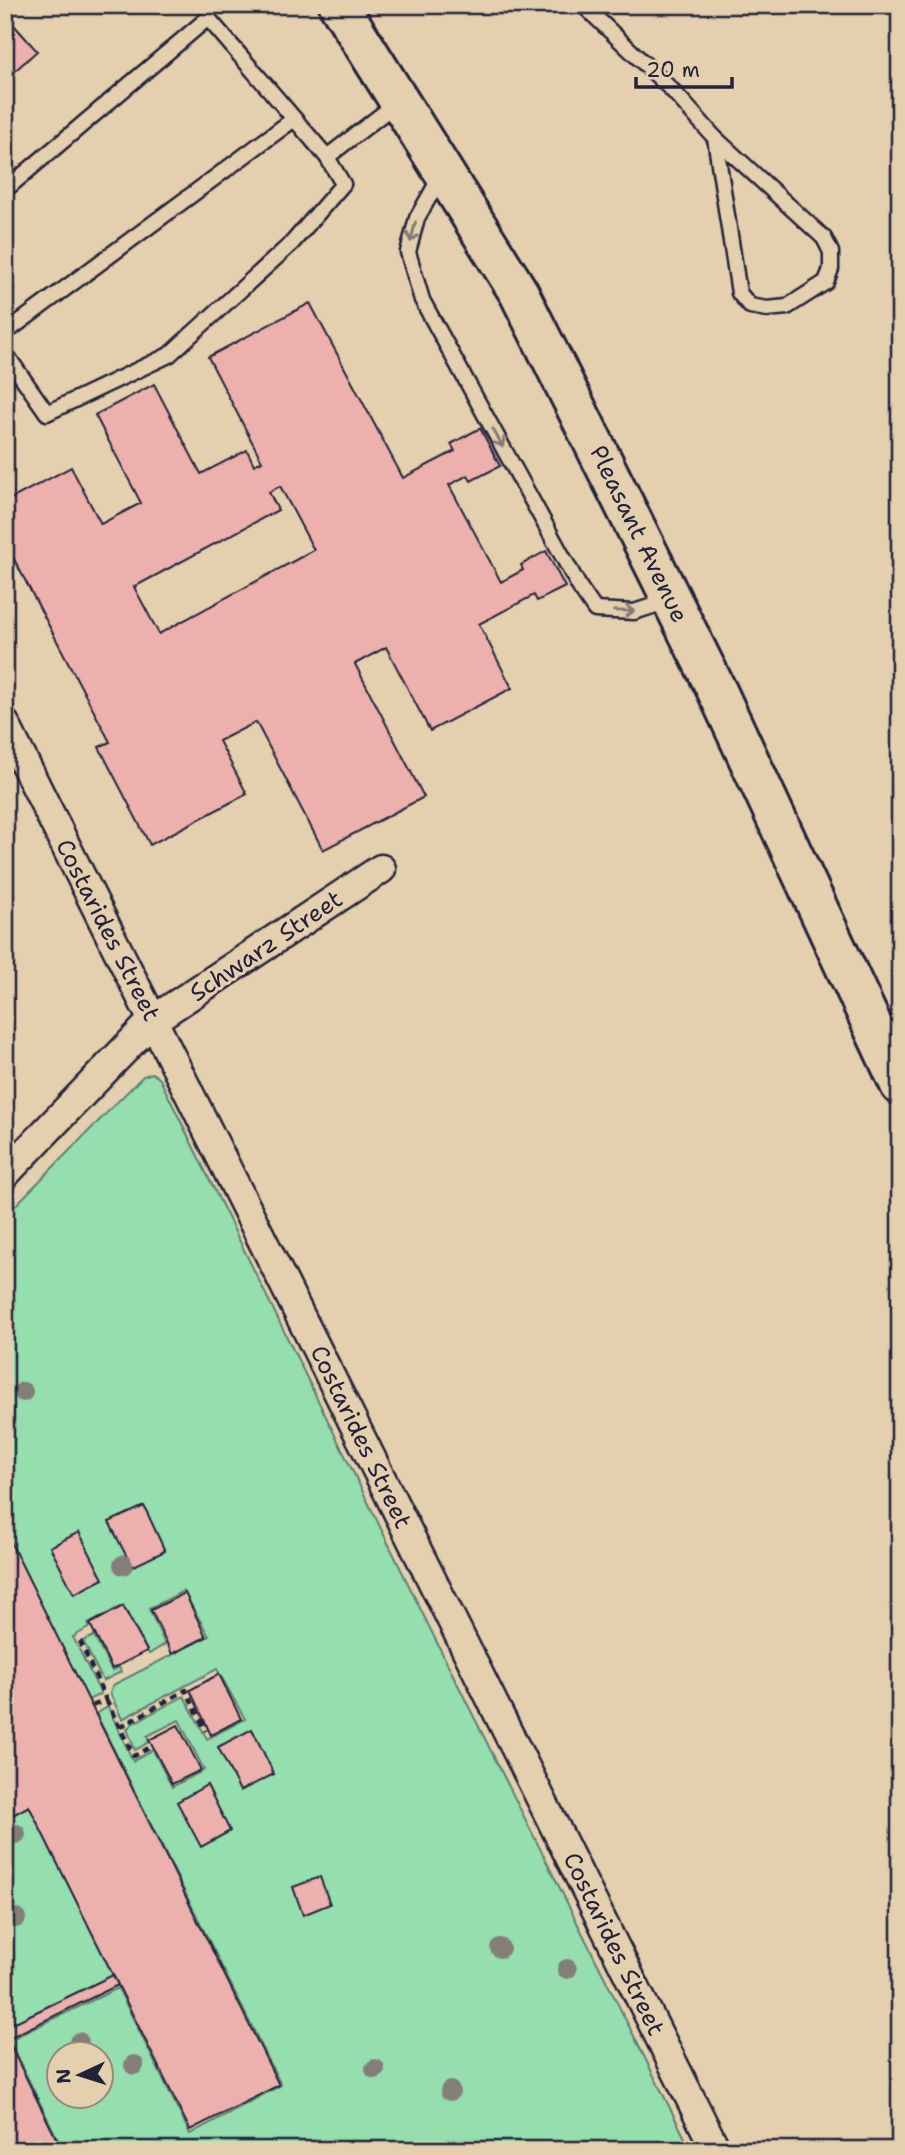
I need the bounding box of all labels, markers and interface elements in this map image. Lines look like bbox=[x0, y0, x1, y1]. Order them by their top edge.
scale bar bbox=[636, 46, 732, 90]
text: 20 m bbox=[646, 56, 700, 84]
one-way arrow bbox=[406, 221, 419, 243]
one-way arrow bbox=[491, 427, 505, 447]
street label: Pleasant Avenue bbox=[582, 440, 696, 628]
one-way arrow bbox=[613, 605, 636, 618]
street label: Costarides Street bbox=[48, 834, 168, 1026]
street label: Schwarz Street bbox=[183, 883, 349, 1009]
street label: Costarides Street bbox=[303, 1340, 419, 1534]
street label: Costarides Street bbox=[556, 1847, 672, 2041]
north arrow bbox=[46, 2039, 116, 2110]
text: N bbox=[51, 2068, 77, 2085]

